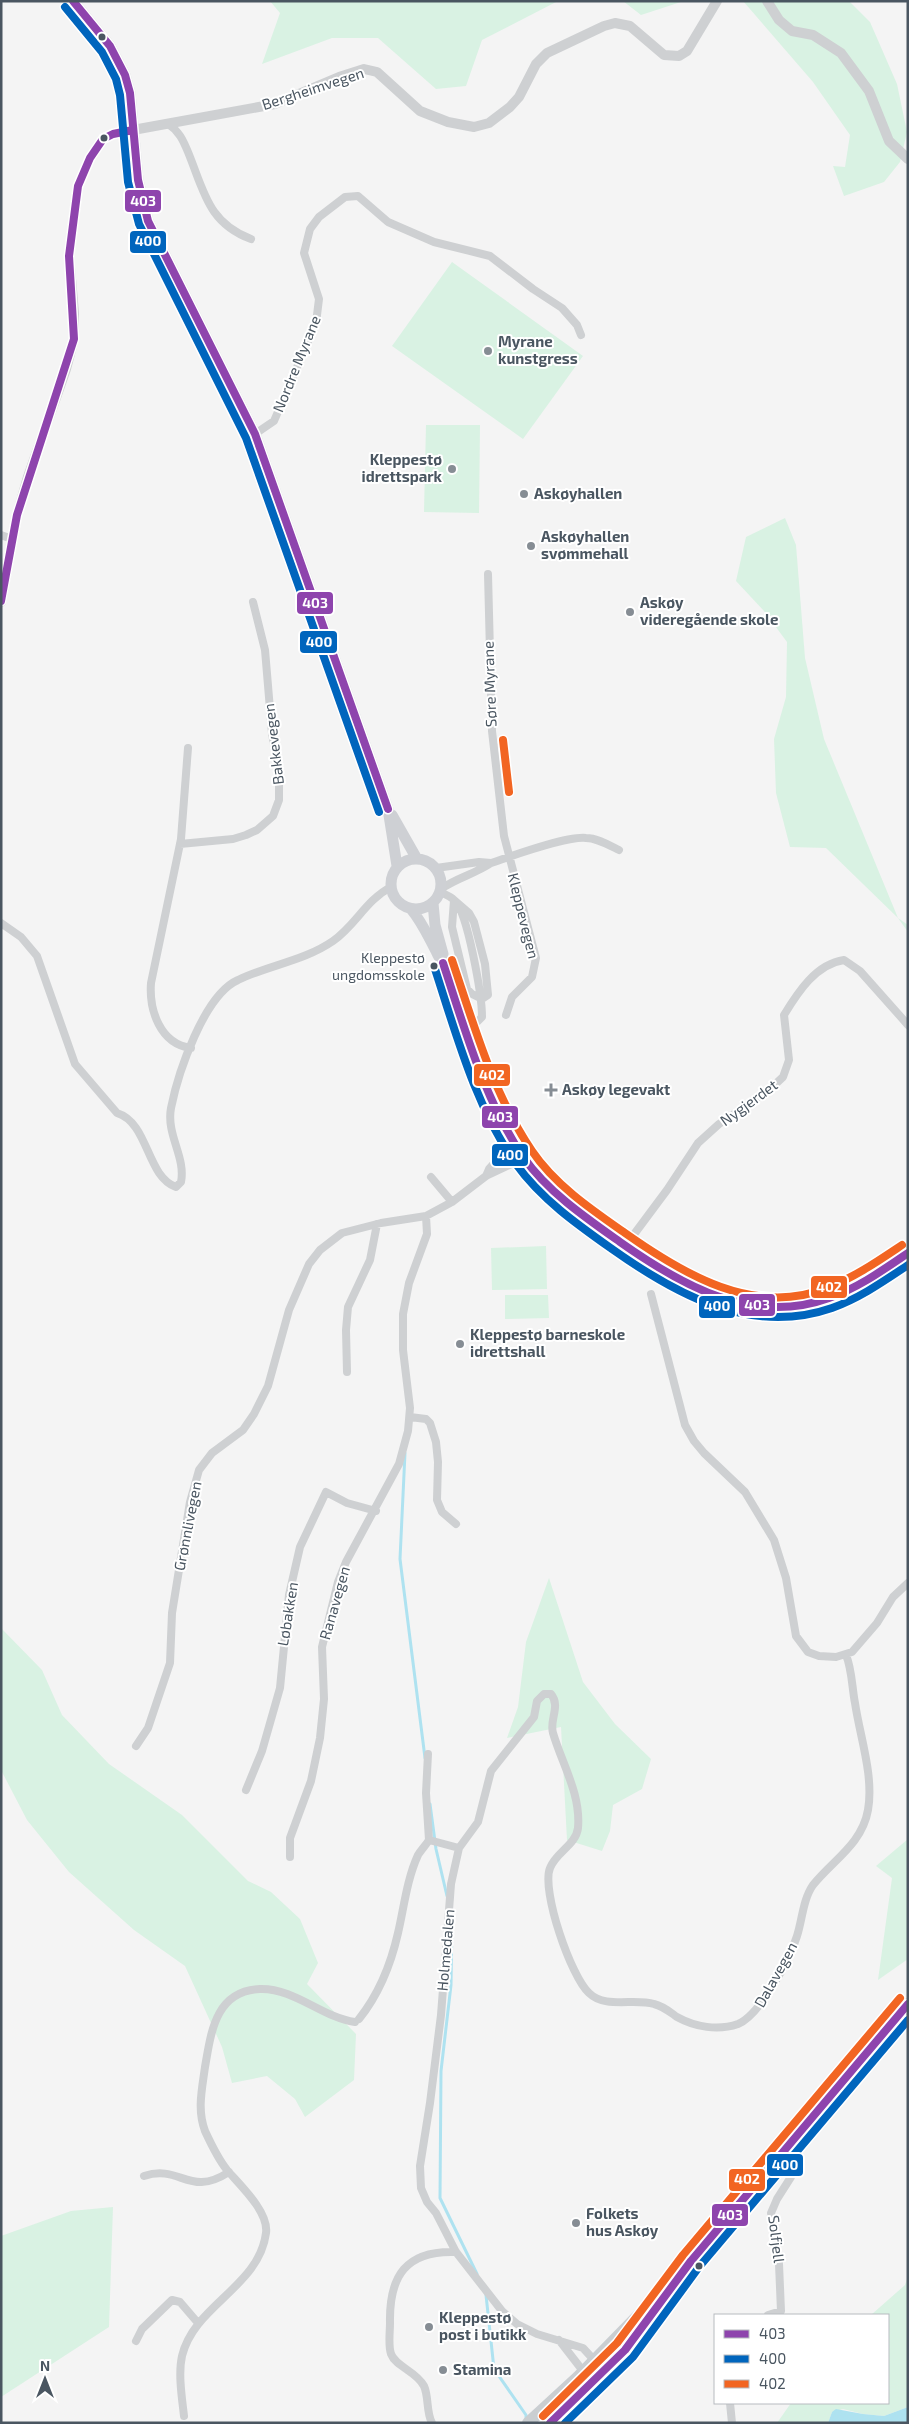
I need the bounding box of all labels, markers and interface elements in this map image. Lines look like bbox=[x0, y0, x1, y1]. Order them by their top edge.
unlabelled marker bbox=[97, 32, 107, 42]
street label: Bergheimvegen bbox=[259, 63, 366, 113]
unlabelled marker bbox=[99, 133, 109, 143]
line badge: 403 bbox=[124, 189, 162, 213]
text: 403 bbox=[130, 192, 156, 209]
line badge: 400 bbox=[129, 230, 167, 254]
text: 400 bbox=[135, 232, 161, 249]
street label: Nordre Myrane bbox=[268, 313, 324, 415]
place label: Myrane kunstgress bbox=[498, 332, 578, 367]
marker: Myrane kunstgress bbox=[482, 345, 494, 357]
place label: Kleppestø idrettspark bbox=[362, 450, 443, 485]
marker: Kleppestø idrettspark bbox=[446, 463, 458, 475]
place label: Askøyhallen bbox=[534, 484, 622, 503]
marker: Askøyhallen bbox=[518, 488, 530, 500]
place label: Askøyhallen svømmehall bbox=[541, 527, 629, 562]
marker: Askøyhallen svømmehall bbox=[525, 540, 537, 552]
line badge: 403 bbox=[296, 591, 334, 615]
place label: Askøy videregående skole bbox=[640, 593, 778, 628]
text: 403 bbox=[302, 594, 328, 611]
marker: Askøy videregående skole bbox=[624, 606, 636, 618]
line badge: 400 bbox=[299, 630, 338, 654]
text: 400 bbox=[306, 633, 332, 650]
street label: Søre Myrane bbox=[479, 641, 500, 727]
street label: Bakkevegen bbox=[259, 703, 287, 786]
street label: Kleppevegen bbox=[505, 871, 543, 961]
place label: Kleppestø ungdomsskole bbox=[332, 949, 425, 983]
marker: Kleppestø ungdomsskole bbox=[429, 961, 439, 971]
line badge: 402 bbox=[473, 1063, 511, 1087]
text: 402 bbox=[479, 1066, 505, 1083]
street label: Nygjerdet bbox=[716, 1075, 782, 1130]
place label: Askøy legevakt bbox=[562, 1080, 670, 1099]
marker: Askøy legevakt bbox=[544, 1083, 558, 1097]
line badge: 403 bbox=[481, 1105, 519, 1129]
text: 403 bbox=[487, 1108, 513, 1125]
line badge: 400 bbox=[491, 1143, 529, 1167]
text: 400 bbox=[497, 1146, 523, 1163]
line badge: 402 bbox=[810, 1275, 848, 1299]
text: 402 bbox=[816, 1278, 842, 1295]
line badge: 403 bbox=[738, 1293, 776, 1317]
line badge: 400 bbox=[698, 1295, 736, 1319]
text: 403 bbox=[744, 1296, 770, 1313]
text: 400 bbox=[704, 1297, 730, 1314]
place label: Kleppestø barneskole idrettshall bbox=[470, 1325, 625, 1360]
marker: Kleppestø barneskole idrettshall bbox=[454, 1338, 466, 1350]
street label: Grønnlivegen bbox=[170, 1480, 204, 1572]
street label: Ranavegen bbox=[315, 1564, 353, 1641]
street label: Løbakken bbox=[273, 1580, 301, 1647]
street label: Holmedalen bbox=[432, 1908, 458, 1992]
street label: Dalavegen bbox=[750, 1939, 800, 2010]
line badge: 400 bbox=[766, 2153, 804, 2177]
text: 400 bbox=[772, 2156, 798, 2173]
line badge: 402 bbox=[728, 2168, 766, 2192]
text: 402 bbox=[734, 2170, 760, 2187]
line badge: 403 bbox=[711, 2203, 749, 2227]
place label: Folkets hus Askøy bbox=[586, 2204, 659, 2240]
text: 403 bbox=[717, 2206, 743, 2223]
street label: Solfjell bbox=[764, 2214, 789, 2264]
marker: Folkets hus Askøy bbox=[570, 2217, 582, 2229]
unlabelled marker bbox=[694, 2261, 704, 2271]
place label: Kleppestø post i butikk bbox=[439, 2308, 527, 2343]
legend bbox=[714, 2314, 889, 2404]
marker: Kleppestø post i butikk bbox=[423, 2321, 435, 2333]
text: 403 bbox=[759, 2324, 786, 2342]
text: 400 bbox=[759, 2349, 786, 2367]
north arrow bbox=[20, 2354, 70, 2404]
text: N bbox=[40, 2357, 50, 2374]
place label: Stamina bbox=[453, 2360, 511, 2378]
marker: Stamina bbox=[437, 2364, 449, 2376]
text: 402 bbox=[759, 2374, 786, 2392]

